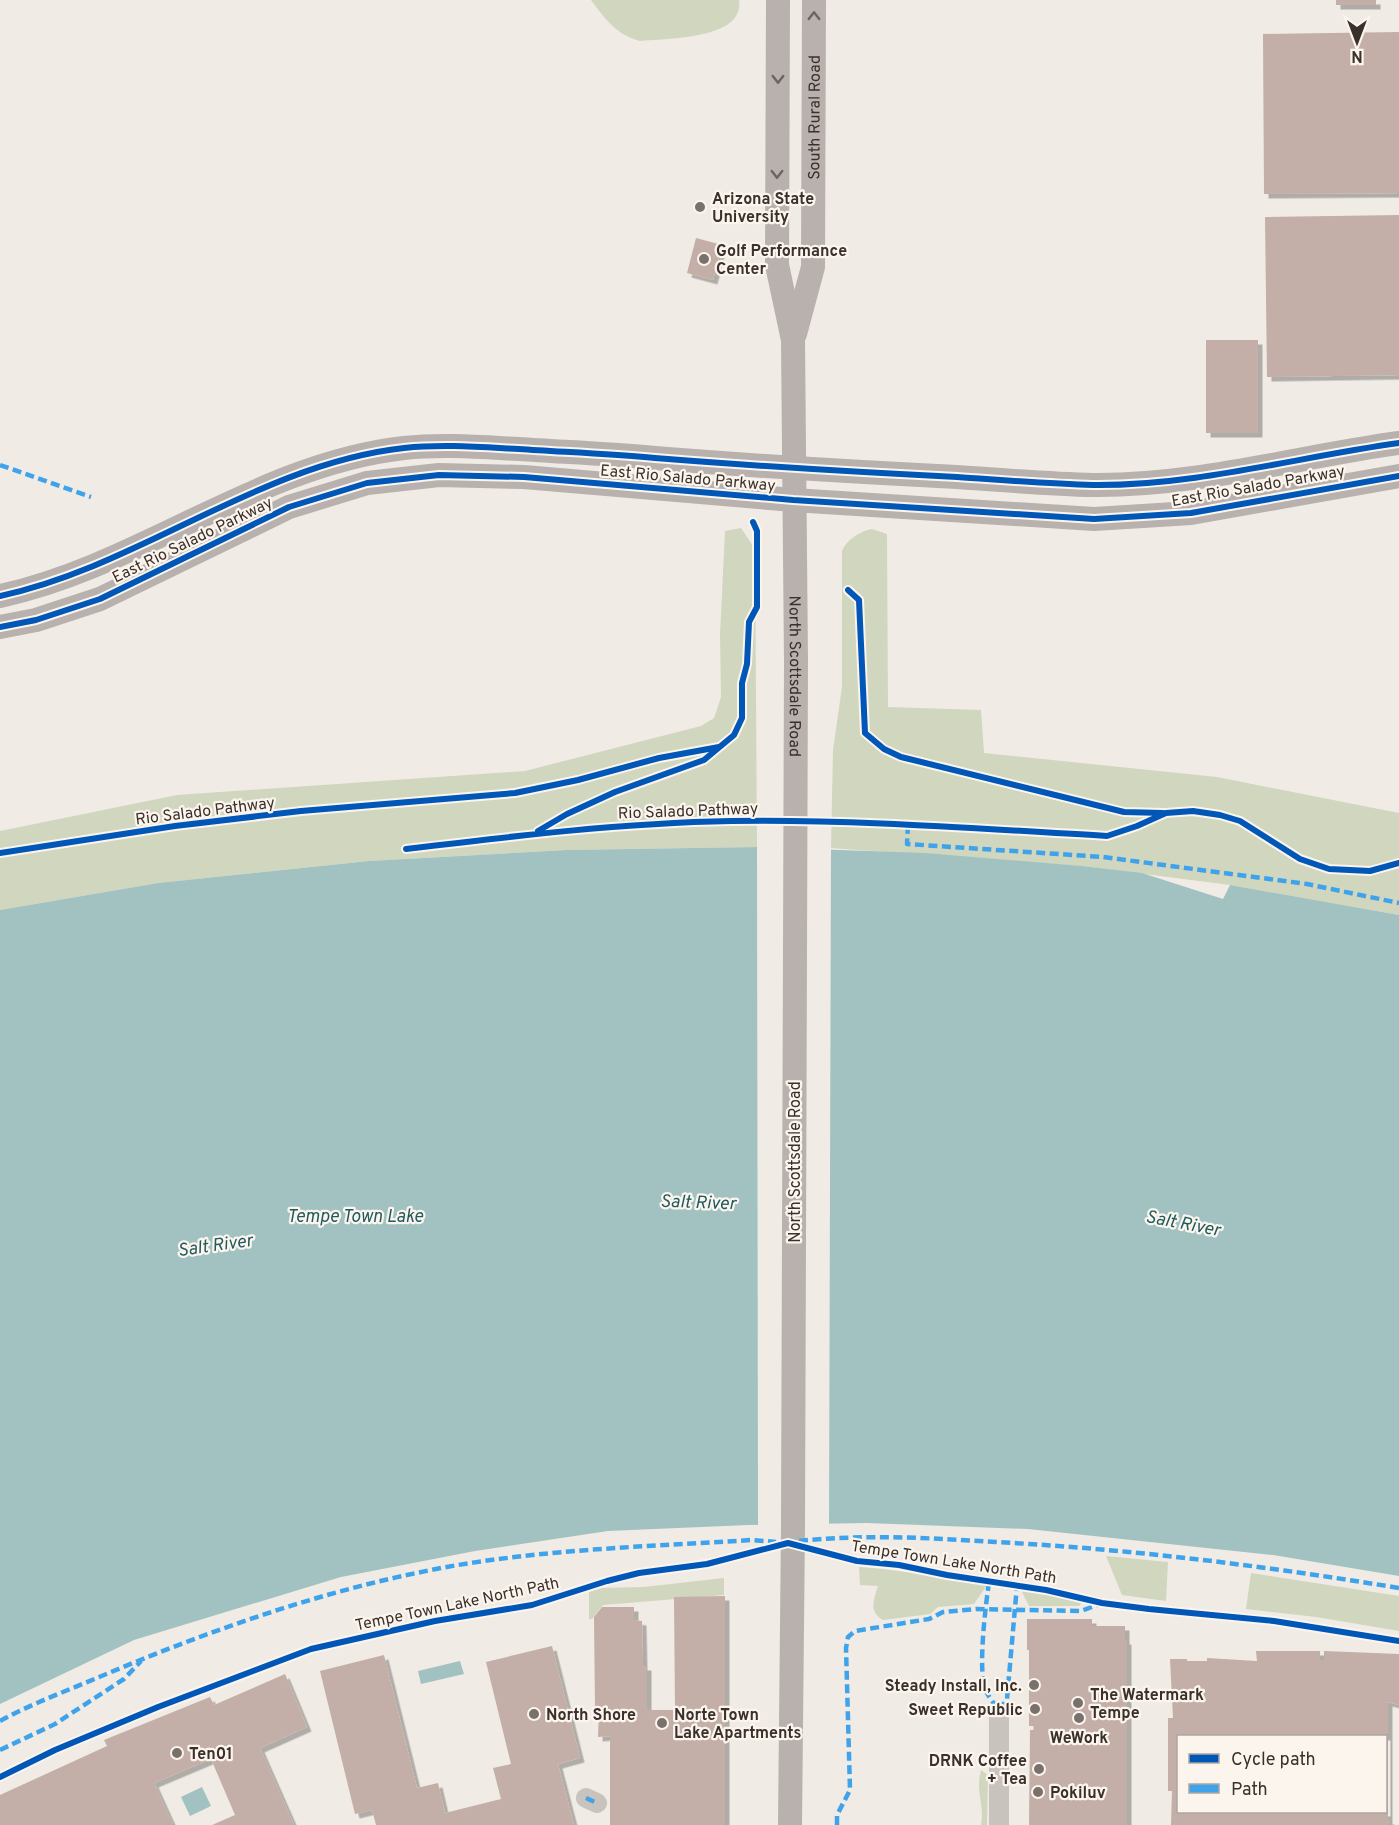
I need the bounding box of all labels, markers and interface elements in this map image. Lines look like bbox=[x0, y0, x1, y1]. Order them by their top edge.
one-way arrow bbox=[808, 12, 820, 21]
north arrow bbox=[1327, 12, 1387, 72]
text: N bbox=[1351, 45, 1363, 65]
street label: South Rural Road bbox=[805, 55, 826, 180]
one-way arrow bbox=[772, 74, 784, 83]
one-way arrow bbox=[771, 170, 783, 179]
place label: Arizona State University bbox=[712, 190, 814, 228]
marker: Arizona State University bbox=[693, 200, 707, 214]
place label: Golf Performance Center bbox=[716, 242, 847, 280]
marker: Golf Performance Center bbox=[697, 252, 711, 266]
street label: East Rio Salado Parkway bbox=[599, 461, 776, 497]
street label: East Rio Salado Parkway bbox=[1170, 462, 1347, 512]
street label: East Rio Salado Parkway bbox=[109, 493, 276, 588]
street label: North Scottsdale Road bbox=[783, 595, 804, 757]
street label: Rio Salado Pathway bbox=[134, 793, 276, 830]
street label: Rio Salado Pathway bbox=[617, 800, 759, 824]
street label: North Scottsdale Road bbox=[786, 1081, 806, 1243]
water label: Salt River bbox=[660, 1191, 738, 1216]
water label: Tempe Town Lake bbox=[287, 1206, 424, 1229]
water label: Salt River bbox=[1143, 1206, 1224, 1243]
water label: Salt River bbox=[176, 1230, 256, 1263]
street label: Tempe Town Lake North Path bbox=[849, 1537, 1058, 1589]
street label: Tempe Town Lake North Path bbox=[354, 1574, 561, 1636]
place label: Steady Install, Inc. bbox=[885, 1677, 1022, 1697]
marker: Steady Install, Inc. bbox=[1027, 1678, 1041, 1692]
place label: The Watermark Tempe bbox=[1090, 1686, 1204, 1724]
marker: The Watermark Tempe bbox=[1071, 1696, 1085, 1710]
place label: Sweet Republic bbox=[908, 1701, 1023, 1721]
marker: Sweet Republic bbox=[1028, 1702, 1042, 1716]
place label: North Shore bbox=[546, 1706, 636, 1726]
place label: Norte Town Lake Apartments bbox=[674, 1706, 801, 1744]
marker: North Shore bbox=[527, 1707, 541, 1721]
marker: WeWork bbox=[1072, 1711, 1086, 1725]
marker: Norte Town Lake Apartments bbox=[655, 1716, 669, 1730]
place label: WeWork bbox=[1050, 1729, 1108, 1749]
legend bbox=[1177, 1735, 1387, 1813]
place label: Ten01 bbox=[189, 1745, 233, 1765]
marker: Ten01 bbox=[170, 1746, 184, 1760]
text: Cycle path bbox=[1231, 1749, 1316, 1772]
place label: DRNK Coffee + Tea bbox=[929, 1752, 1027, 1790]
marker: DRNK Coffee + Tea bbox=[1032, 1762, 1046, 1776]
text: Path bbox=[1231, 1779, 1268, 1802]
place label: Pokiluv bbox=[1050, 1784, 1106, 1804]
marker: Pokiluv bbox=[1031, 1785, 1045, 1799]

